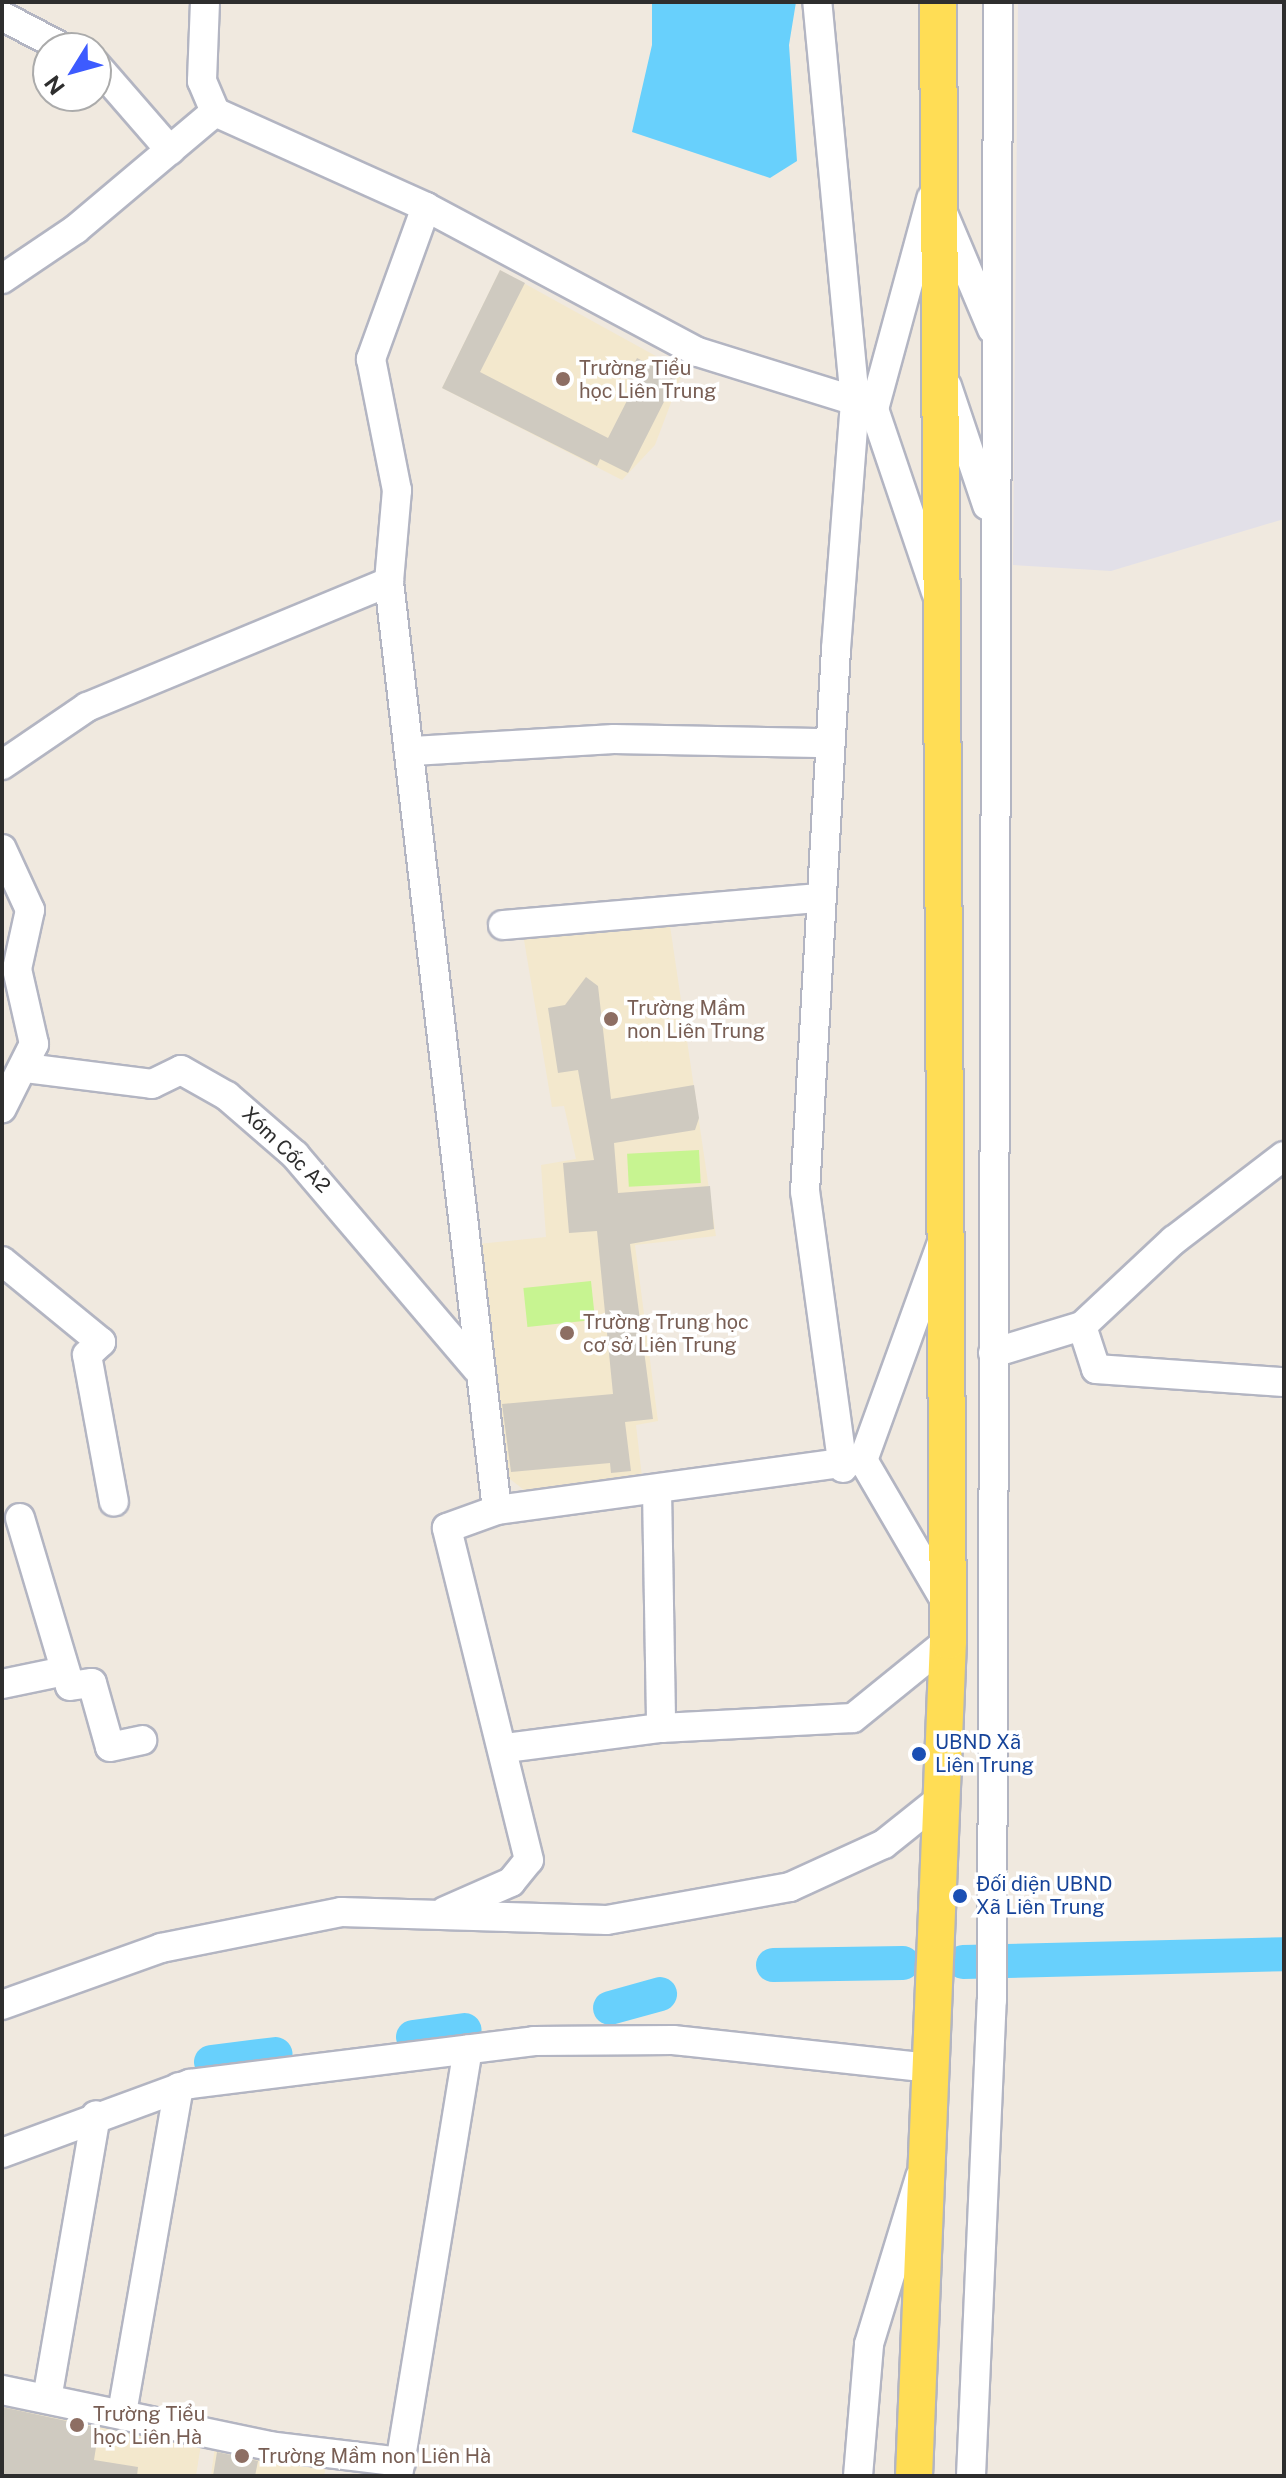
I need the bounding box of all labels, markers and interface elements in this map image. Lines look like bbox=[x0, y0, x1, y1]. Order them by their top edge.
north arrow bbox=[32, 32, 112, 112]
text: N bbox=[39, 71, 70, 100]
place label: Trường Tiểu học Liên Trung bbox=[579, 356, 717, 403]
marker: Trường Tiểu học Liên Trung bbox=[554, 370, 572, 388]
place label: Trường Mầm non Liên Trung bbox=[627, 996, 765, 1043]
marker: Trường Mầm non Liên Trung bbox=[602, 1010, 620, 1028]
street label: Xóm Cốc A2 bbox=[237, 1102, 335, 1198]
place label: Trường Trung học cơ sở Liên Trung bbox=[583, 1310, 749, 1357]
marker: Trường Trung học cơ sở Liên Trung bbox=[558, 1324, 576, 1342]
place label: UBND Xã Liên Trung bbox=[935, 1730, 1034, 1777]
marker: UBND Xã Liên Trung bbox=[910, 1745, 928, 1763]
place label: Đối diện UBND Xã Liên Trung bbox=[976, 1872, 1113, 1919]
marker: Đối diện UBND Xã Liên Trung bbox=[951, 1887, 969, 1905]
place label: Trường Tiểu học Liên Hà bbox=[93, 2402, 205, 2449]
marker: Trường Tiểu học Liên Hà bbox=[68, 2416, 86, 2434]
place label: Trường Mầm non Liên Hà bbox=[258, 2444, 491, 2468]
marker: Trường Mầm non Liên Hà bbox=[233, 2447, 251, 2465]

